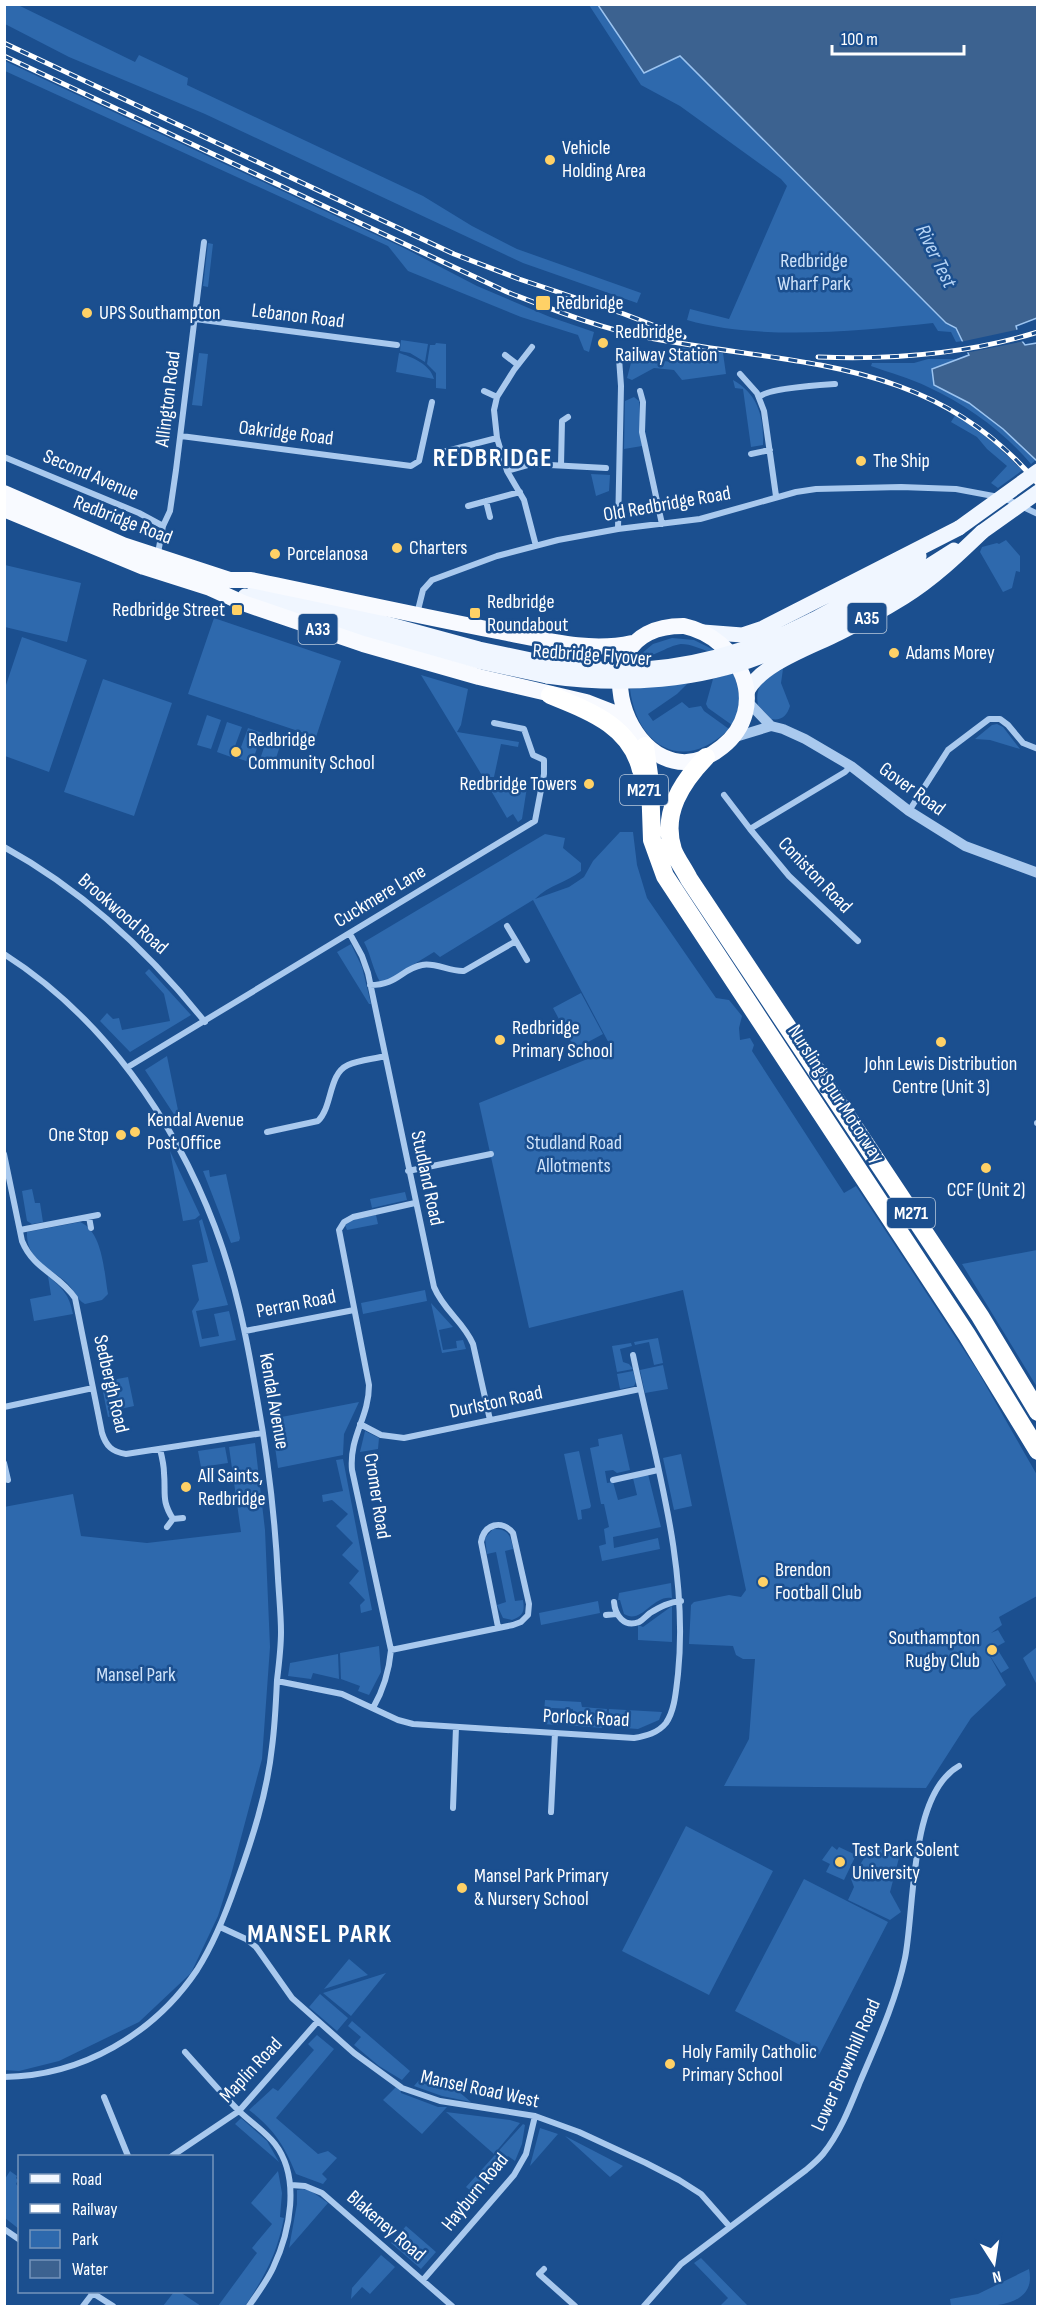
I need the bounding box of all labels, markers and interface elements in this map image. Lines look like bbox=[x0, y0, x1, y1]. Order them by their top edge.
scale bar bbox=[832, 18, 964, 56]
text: 100 m bbox=[841, 29, 878, 50]
place label: Vehicle Holding Area bbox=[562, 136, 646, 183]
marker: Vehicle Holding Area bbox=[543, 153, 557, 167]
water label: River Test bbox=[910, 220, 962, 292]
park label: Redbridge Wharf Park bbox=[777, 249, 851, 296]
place label: Redbridge bbox=[556, 291, 623, 315]
marker: Redbridge bbox=[534, 294, 552, 312]
street label: Lebanon Road bbox=[250, 298, 346, 334]
place label: UPS Southampton bbox=[99, 301, 221, 325]
marker: UPS Southampton bbox=[80, 306, 94, 320]
place label: Redbridge Railway Station bbox=[615, 320, 717, 367]
marker: Redbridge Railway Station bbox=[596, 336, 610, 350]
street label: Allington Road bbox=[150, 350, 186, 449]
street label: Oakridge Road bbox=[237, 415, 335, 451]
district label: REDBRIDGE bbox=[433, 443, 553, 474]
street label: Second Avenue bbox=[39, 444, 143, 506]
place label: The Ship bbox=[873, 449, 930, 473]
marker: The Ship bbox=[854, 454, 868, 468]
street label: Old Redbridge Road bbox=[601, 481, 733, 527]
street label: Redbridge Road bbox=[70, 490, 176, 550]
place label: Charters bbox=[409, 536, 468, 560]
marker: Charters bbox=[390, 541, 404, 555]
place label: Porcelanosa bbox=[287, 542, 368, 566]
marker: Porcelanosa bbox=[268, 547, 282, 561]
place label: Redbridge Roundabout bbox=[487, 590, 568, 637]
place label: Redbridge Street bbox=[112, 598, 225, 622]
marker: Redbridge Street bbox=[230, 603, 244, 617]
road number: A35 bbox=[848, 603, 886, 633]
marker: Redbridge Roundabout bbox=[468, 606, 482, 620]
road number: A33 bbox=[298, 614, 338, 644]
street label: Redbridge Flyover bbox=[532, 639, 652, 671]
place label: Adams Morey bbox=[905, 641, 995, 665]
marker: Adams Morey bbox=[887, 646, 901, 660]
place label: Redbridge Community School bbox=[248, 728, 375, 775]
marker: Redbridge Community School bbox=[229, 745, 243, 759]
street label: Gover Road bbox=[874, 757, 950, 821]
place label: Redbridge Towers bbox=[460, 772, 577, 796]
road number: M271 bbox=[620, 775, 668, 805]
marker: Redbridge Towers bbox=[582, 777, 596, 791]
street label: Coniston Road bbox=[773, 832, 857, 918]
street label: Cuckmere Lane bbox=[330, 859, 430, 933]
street label: Brookwood Road bbox=[73, 868, 173, 960]
place label: Redbridge Primary School bbox=[512, 1016, 613, 1063]
street label: Nursling Spur Motorway bbox=[782, 1021, 890, 1168]
marker: Redbridge Primary School bbox=[493, 1033, 507, 1047]
marker: John Lewis Distribution Centre (Unit 3) bbox=[934, 1035, 948, 1049]
place label: John Lewis Distribution Centre (Unit 3) bbox=[864, 1052, 1017, 1099]
place label: Kendal Avenue Post Office bbox=[147, 1108, 244, 1155]
place label: One Stop bbox=[48, 1123, 109, 1147]
marker: Kendal Avenue Post Office bbox=[128, 1125, 142, 1139]
marker: One Stop bbox=[114, 1128, 128, 1142]
street label: Studland Road bbox=[405, 1128, 449, 1228]
park label: Studland Road Allotments bbox=[526, 1131, 622, 1178]
marker: CCF (Unit 2) bbox=[979, 1161, 993, 1175]
place label: CCF (Unit 2) bbox=[947, 1178, 1025, 1202]
road number: M271 bbox=[887, 1198, 935, 1228]
street label: Perran Road bbox=[254, 1285, 338, 1323]
street label: Sedbergh Road bbox=[88, 1333, 134, 1435]
street label: Kendal Avenue bbox=[254, 1351, 294, 1451]
street label: Durlston Road bbox=[447, 1380, 545, 1424]
street label: Cromer Road bbox=[358, 1451, 396, 1541]
place label: All Saints, Redbridge bbox=[197, 1464, 265, 1511]
marker: All Saints, Redbridge bbox=[179, 1480, 193, 1494]
place label: Brendon Football Club bbox=[775, 1558, 862, 1605]
marker: Brendon Football Club bbox=[756, 1575, 770, 1589]
place label: Southampton Rugby Club bbox=[889, 1626, 980, 1673]
marker: Southampton Rugby Club bbox=[985, 1643, 999, 1657]
park label: Mansel Park bbox=[96, 1663, 176, 1687]
street label: Porlock Road bbox=[542, 1704, 630, 1732]
place label: Test Park Solent University bbox=[852, 1838, 959, 1885]
marker: Test Park Solent University bbox=[833, 1855, 847, 1869]
place label: Mansel Park Primary & Nursery School bbox=[474, 1864, 609, 1911]
marker: Mansel Park Primary & Nursery School bbox=[455, 1881, 469, 1895]
district label: MANSEL PARK bbox=[247, 1919, 393, 1950]
street label: Lower Brownhill Road bbox=[806, 1995, 886, 2135]
street label: Maplin Road bbox=[215, 2032, 287, 2108]
place label: Holy Family Catholic Primary School bbox=[682, 2040, 817, 2087]
marker: Holy Family Catholic Primary School bbox=[663, 2057, 677, 2071]
street label: Mansel Road West bbox=[418, 2065, 542, 2113]
street label: Hayburn Road bbox=[436, 2148, 514, 2236]
legend bbox=[18, 2155, 213, 2293]
text: Road bbox=[72, 2169, 102, 2190]
street label: Blakeney Road bbox=[342, 2185, 430, 2267]
text: Railway bbox=[72, 2199, 117, 2220]
text: Park bbox=[72, 2229, 98, 2250]
north arrow bbox=[964, 2233, 1024, 2293]
text: Water bbox=[72, 2259, 108, 2280]
text: N bbox=[991, 2266, 1003, 2286]

